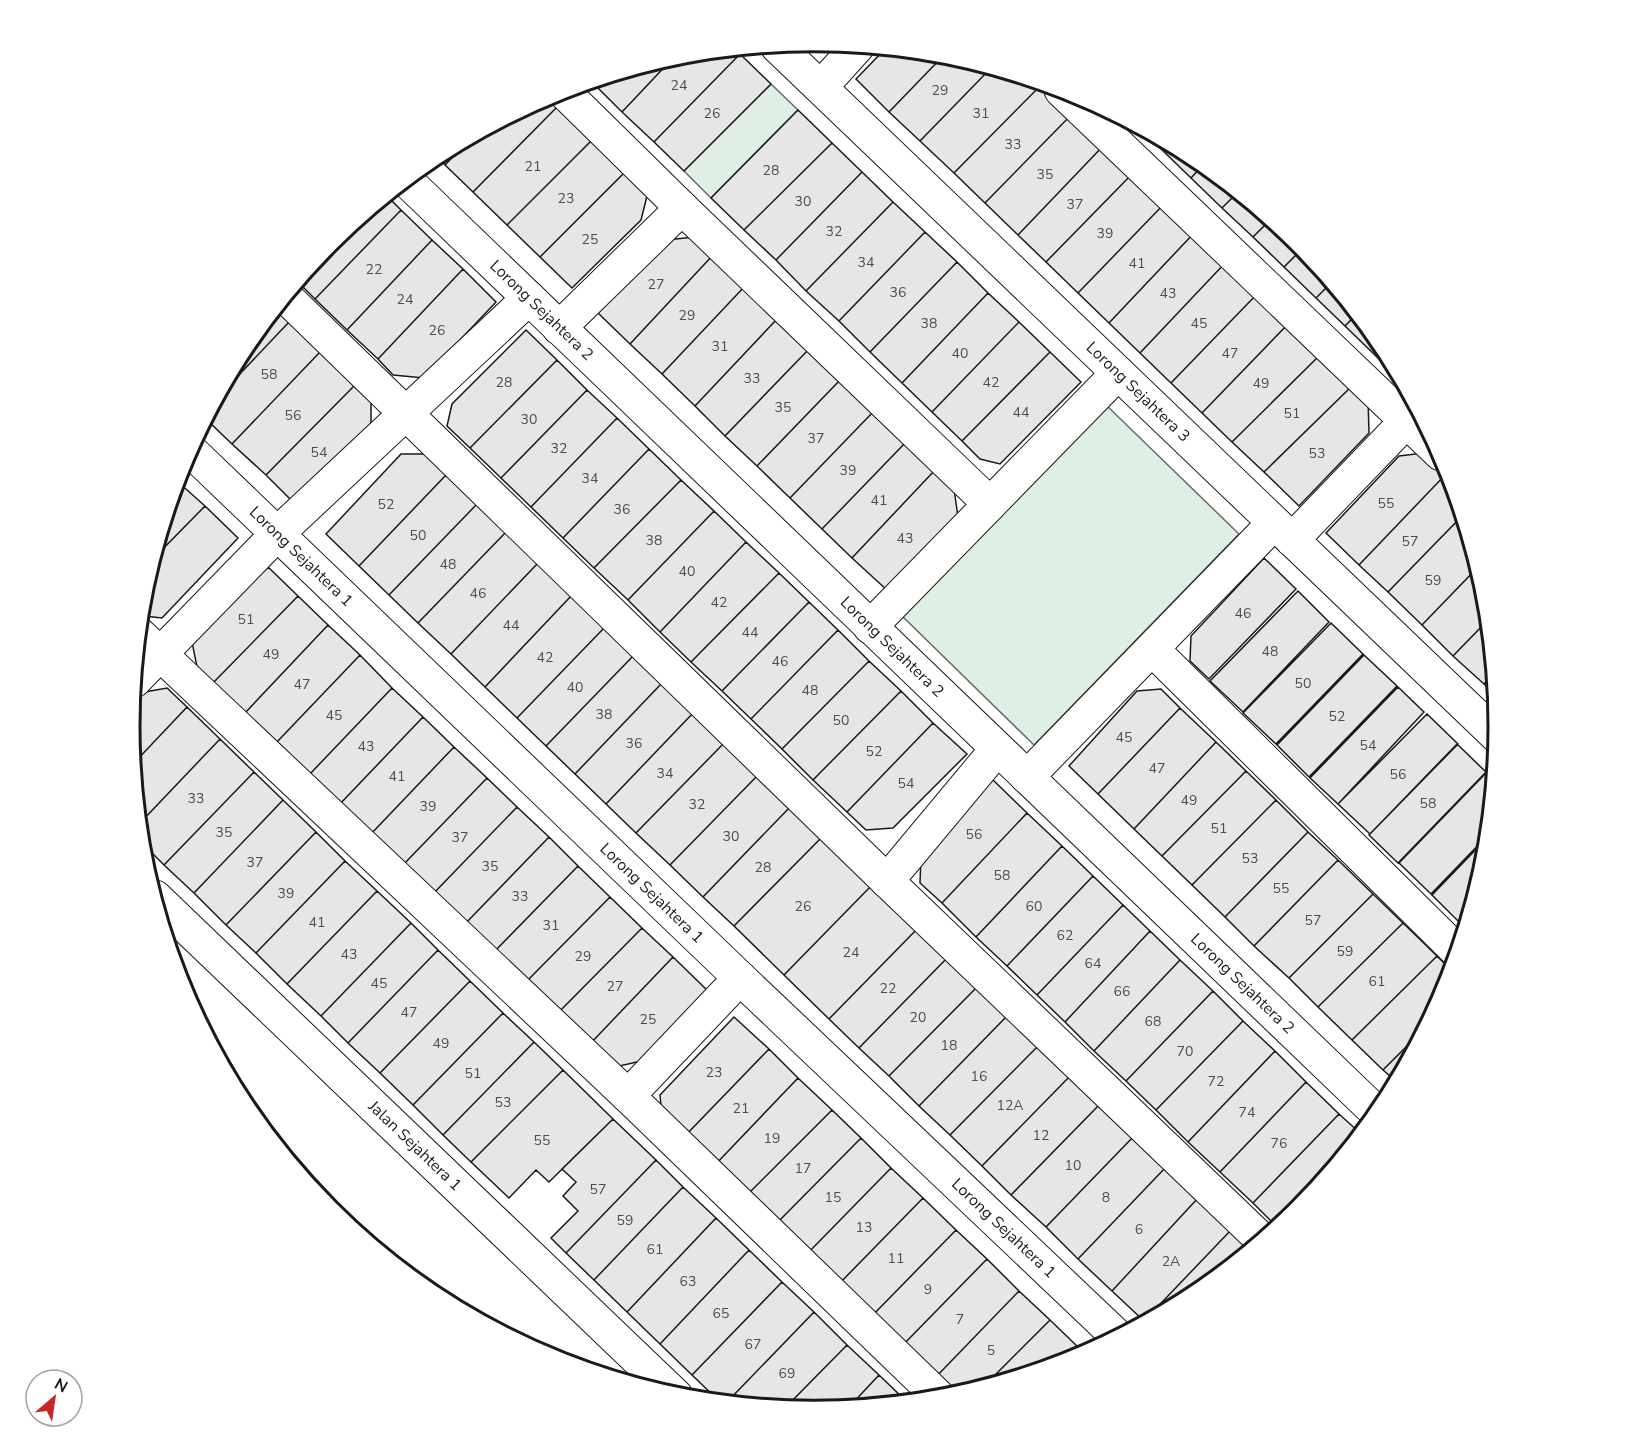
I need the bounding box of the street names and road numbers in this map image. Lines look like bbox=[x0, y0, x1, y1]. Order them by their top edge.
street label: Lorong Sejahtera 2 bbox=[485, 255, 598, 365]
street label: Lorong Sejahtera 3 bbox=[1081, 337, 1195, 447]
street label: Lorong Sejahtera 1 bbox=[244, 502, 358, 612]
street label: Lorong Sejahtera 2 bbox=[835, 592, 949, 702]
street label: Lorong Sejahtera 1 bbox=[595, 838, 708, 948]
street label: Lorong Sejahtera 2 bbox=[1186, 929, 1299, 1039]
street label: Jalan Sejahtera 1 bbox=[363, 1095, 467, 1196]
street label: Lorong Sejahtera 1 bbox=[947, 1173, 1061, 1283]

